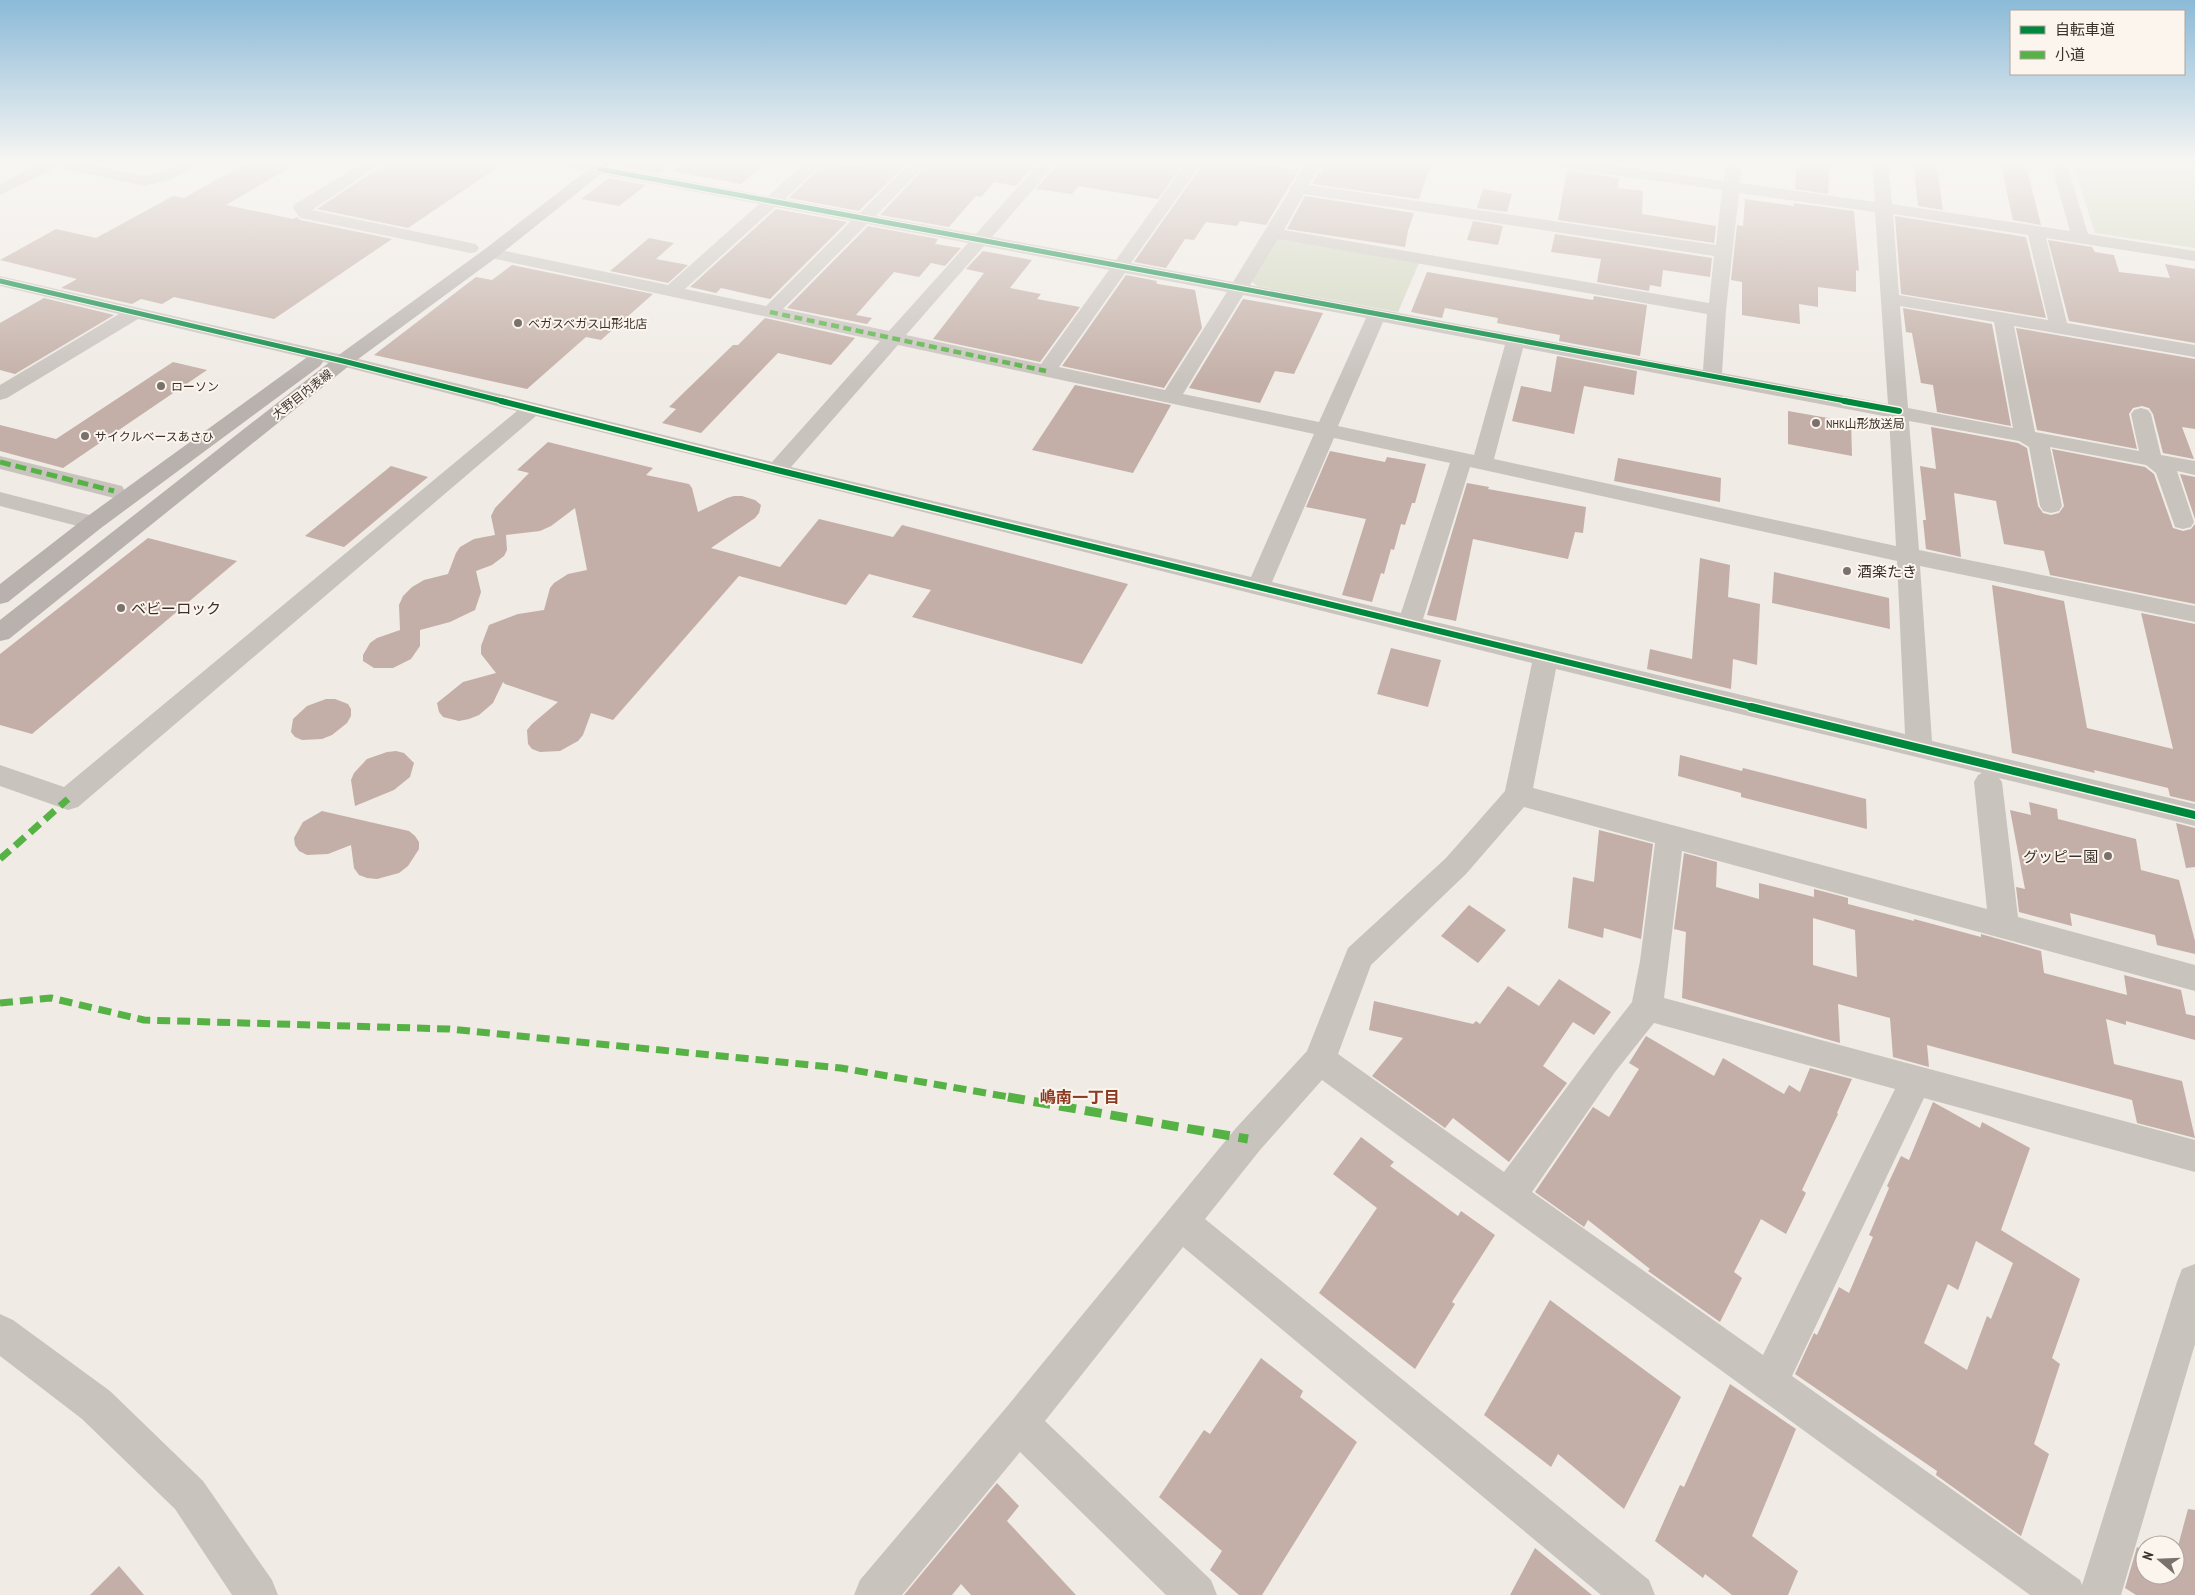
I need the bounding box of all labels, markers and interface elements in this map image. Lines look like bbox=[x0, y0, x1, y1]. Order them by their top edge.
legend bbox=[2010, 10, 2185, 75]
text: 自転車道 bbox=[2055, 20, 2115, 39]
text: 小道 bbox=[2055, 45, 2085, 64]
place label: ベガスベガス山形北店 bbox=[528, 316, 647, 331]
marker: ベガスベガス山形北店 bbox=[512, 317, 524, 329]
street label: 大野目内表線 bbox=[269, 366, 335, 422]
place label: ローソン bbox=[171, 379, 219, 394]
marker: ローソン bbox=[155, 380, 167, 392]
place label: NHK山形放送局 bbox=[1826, 416, 1905, 431]
marker: NHK山形放送局 bbox=[1810, 417, 1822, 429]
place label: サイクルベースあさひ bbox=[95, 429, 214, 444]
marker: サイクルベースあさひ bbox=[79, 430, 91, 442]
place label: 酒楽たき bbox=[1857, 562, 1917, 581]
marker: 酒楽たき bbox=[1841, 565, 1853, 577]
place label: ベビーロック bbox=[131, 599, 221, 618]
marker: ベビーロック bbox=[115, 602, 127, 614]
place label: グッピー園 bbox=[2023, 847, 2098, 866]
marker: グッピー園 bbox=[2102, 850, 2114, 862]
district label: 嶋南一丁目 bbox=[1040, 1087, 1120, 1107]
north arrow bbox=[2135, 1535, 2185, 1585]
text: N bbox=[2138, 1549, 2157, 1562]

